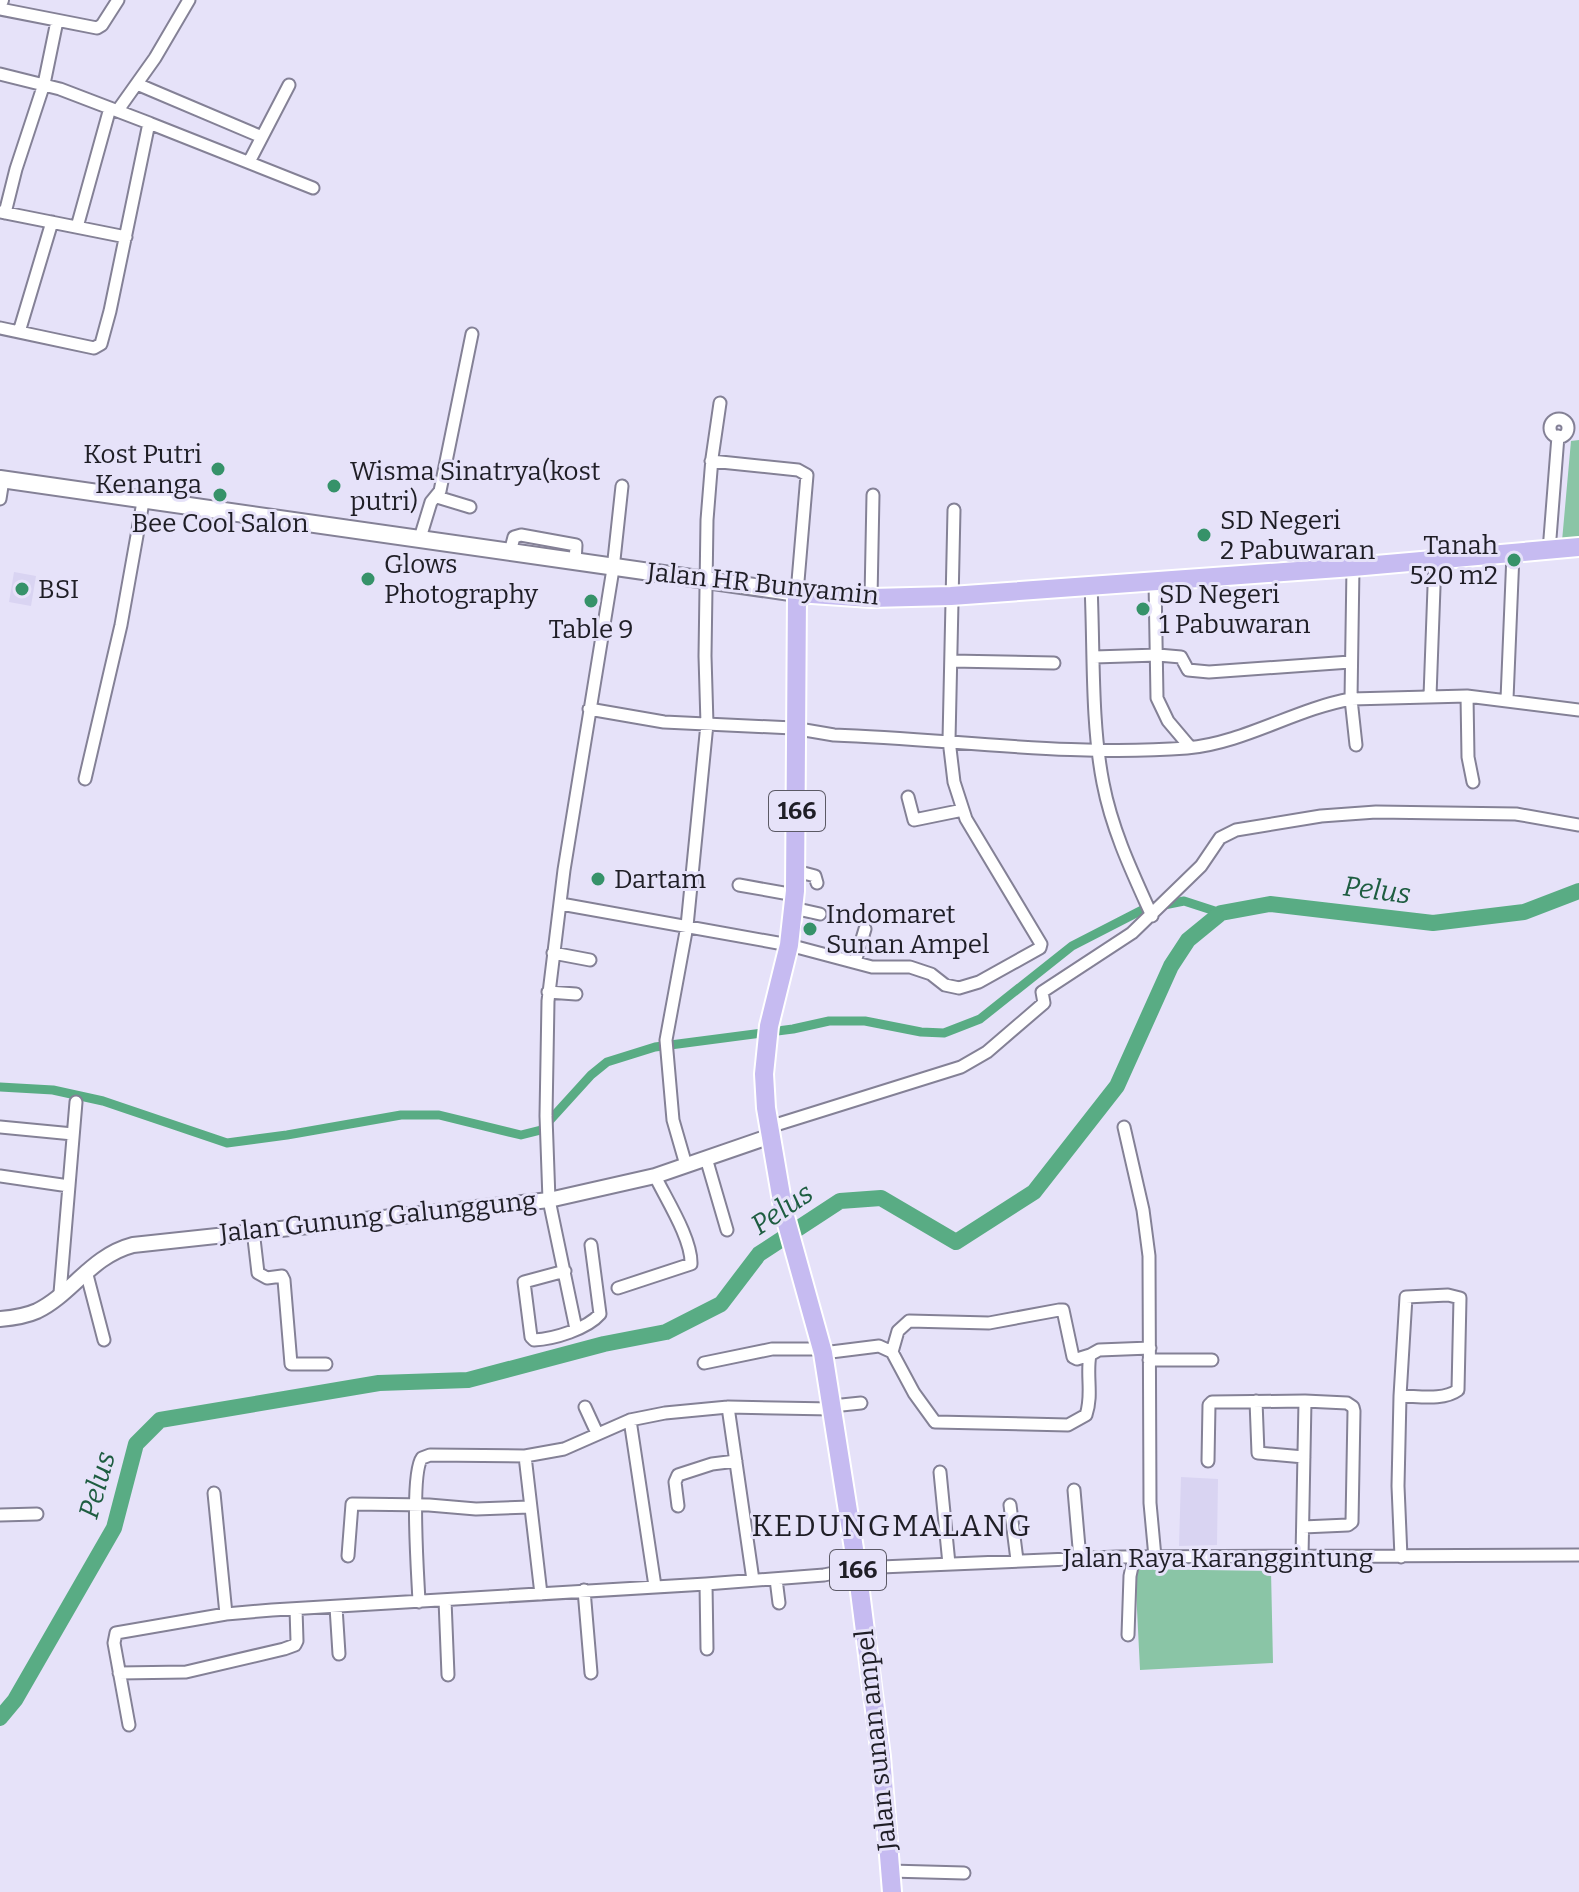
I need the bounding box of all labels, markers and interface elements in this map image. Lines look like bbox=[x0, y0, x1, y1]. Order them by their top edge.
place label: Kost Putri Kenanga bbox=[83, 439, 202, 500]
place label: Wisma Sinatrya(kost putri) bbox=[350, 456, 601, 517]
marker: Kost Putri Kenanga bbox=[209, 460, 227, 478]
marker: Wisma Sinatrya(kost putri) bbox=[325, 477, 343, 495]
marker: Bee Cool Salon bbox=[211, 486, 229, 504]
place label: SD Negeri 2 Pabuwaran bbox=[1220, 505, 1376, 566]
place label: Bee Cool Salon bbox=[132, 508, 309, 539]
marker: SD Negeri 2 Pabuwaran bbox=[1195, 526, 1213, 544]
place label: Tanah 520 m2 bbox=[1410, 530, 1498, 591]
place label: Glows Photography bbox=[384, 549, 538, 610]
marker: Tanah 520 m2 bbox=[1505, 551, 1523, 569]
street label: Jalan HR Bunyamin bbox=[645, 556, 881, 612]
marker: Glows Photography bbox=[359, 570, 377, 588]
place label: BSI bbox=[38, 574, 79, 605]
place label: SD Negeri 1 Pabuwaran bbox=[1159, 579, 1311, 640]
marker: BSI bbox=[13, 580, 31, 598]
marker: Table 9 bbox=[582, 592, 600, 610]
marker: SD Negeri 1 Pabuwaran bbox=[1134, 600, 1152, 618]
place label: Table 9 bbox=[548, 614, 634, 645]
road number: 166 bbox=[769, 791, 825, 831]
place label: Dartam bbox=[614, 864, 706, 895]
water label: Pelus bbox=[1341, 869, 1413, 911]
marker: Dartam bbox=[589, 870, 607, 888]
place label: Indomaret Sunan Ampel bbox=[826, 899, 990, 960]
marker: Indomaret Sunan Ampel bbox=[801, 920, 819, 938]
water label: Pelus bbox=[745, 1176, 819, 1242]
street label: Jalan Gunung Galunggung bbox=[217, 1185, 538, 1249]
water label: Pelus bbox=[72, 1448, 122, 1522]
district label: KEDUNGMALANG bbox=[751, 1508, 1033, 1544]
street label: Jalan Raya Karanggintung bbox=[1062, 1543, 1373, 1574]
road number: 166 bbox=[830, 1550, 886, 1590]
street label: Jalan sunan ampel bbox=[849, 1628, 903, 1853]

